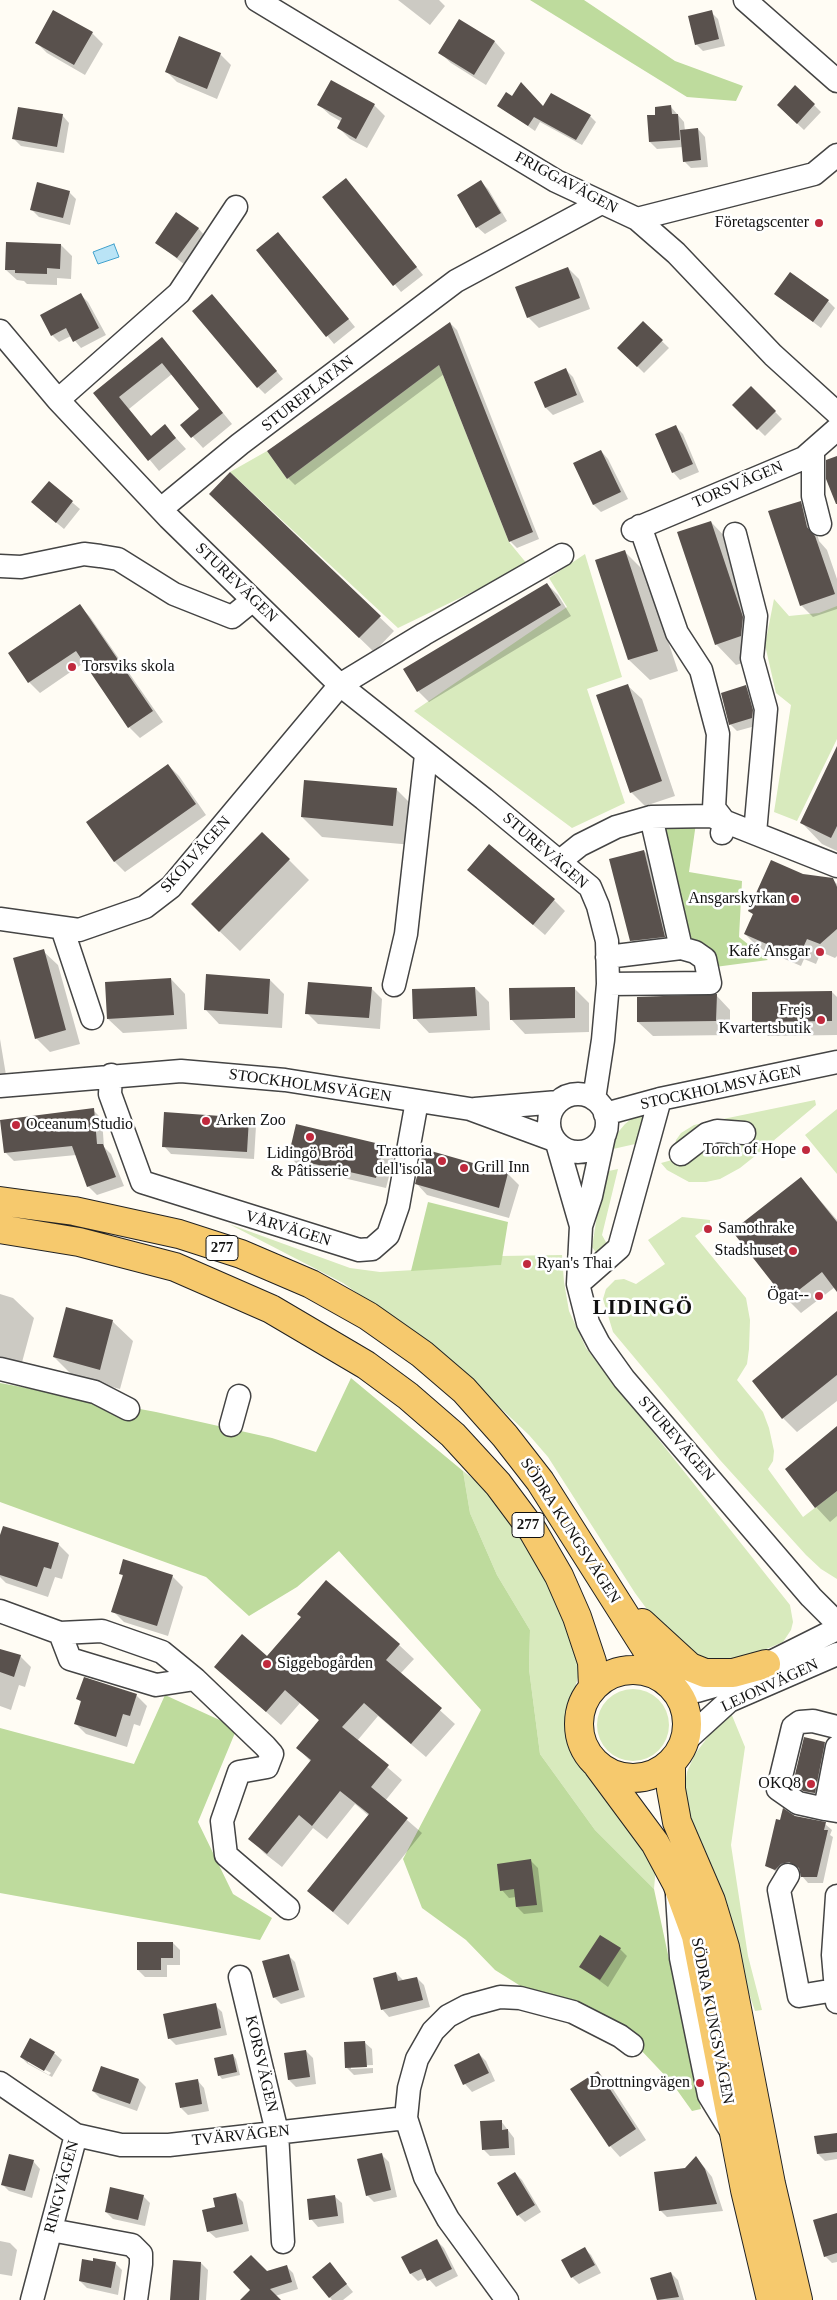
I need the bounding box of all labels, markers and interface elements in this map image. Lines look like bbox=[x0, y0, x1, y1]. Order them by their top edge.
street label: FRIGGAVÄGEN bbox=[511, 148, 621, 218]
place label: Företagscenter bbox=[715, 213, 809, 233]
marker: Företagscenter bbox=[813, 217, 825, 229]
street label: STUREPLATÅN bbox=[258, 352, 358, 436]
street label: TORSVÄGEN bbox=[690, 457, 786, 513]
street label: STUREVÄGEN bbox=[191, 539, 281, 627]
place label: Torsviks skola bbox=[82, 657, 175, 677]
marker: Torsviks skola bbox=[66, 661, 78, 673]
street label: STUREVÄGEN bbox=[498, 809, 592, 893]
street label: SKOLVÄGEN bbox=[157, 813, 235, 897]
place label: Ansgarskyrkan bbox=[688, 889, 785, 909]
marker: Ansgarskyrkan bbox=[789, 893, 801, 905]
place label: Kafé Ansgar bbox=[729, 942, 810, 962]
marker: Kafé Ansgar bbox=[814, 946, 826, 958]
place label: Frejs Kvartertsbutik bbox=[719, 1001, 811, 1039]
marker: Frejs Kvartertsbutik bbox=[815, 1014, 827, 1026]
street label: STOCKHOLMSVÄGEN bbox=[639, 1062, 803, 1114]
street label: STOCKHOLMSVÄGEN bbox=[227, 1065, 393, 1107]
place label: Arken Zoo bbox=[216, 1111, 286, 1131]
place label: Oceanum Studio bbox=[26, 1115, 133, 1135]
marker: Arken Zoo bbox=[200, 1115, 212, 1127]
marker: Oceanum Studio bbox=[10, 1119, 22, 1131]
marker: Lidingö Bröd & Pâtisserie bbox=[304, 1131, 316, 1143]
place label: Torch of Hope bbox=[703, 1140, 796, 1160]
place label: Trattoria dell'isola bbox=[375, 1142, 432, 1180]
place label: Lidingö Bröd & Pâtisserie bbox=[267, 1144, 353, 1182]
marker: Torch of Hope bbox=[800, 1144, 812, 1156]
marker: Trattoria dell'isola bbox=[436, 1155, 448, 1167]
place label: Grill Inn bbox=[474, 1158, 530, 1178]
marker: Grill Inn bbox=[458, 1162, 470, 1174]
street label: VÅRVÄGEN bbox=[243, 1207, 333, 1251]
place label: Samothrake bbox=[718, 1219, 794, 1239]
marker: Samothrake bbox=[702, 1223, 714, 1235]
road number: 277 bbox=[206, 1236, 238, 1260]
place label: Stadshuset bbox=[715, 1241, 783, 1261]
marker: Stadshuset bbox=[787, 1245, 799, 1257]
place label: Ryan's Thai bbox=[537, 1254, 613, 1274]
marker: Ryan's Thai bbox=[521, 1258, 533, 1270]
place label: Ögat-- bbox=[767, 1286, 809, 1306]
marker: Ögat-- bbox=[813, 1290, 825, 1302]
district label: LIDINGÖ bbox=[592, 1296, 694, 1322]
street label: STUREVÄGEN bbox=[634, 1392, 718, 1486]
street label: SÖDRA KUNGSVÄGEN bbox=[516, 1455, 624, 1607]
road number: 277 bbox=[512, 1512, 544, 1538]
place label: Siggebogården bbox=[277, 1654, 373, 1674]
street label: LEJONVÄGEN bbox=[718, 1655, 822, 1717]
marker: Siggebogården bbox=[261, 1658, 273, 1670]
place label: OKQ8 bbox=[758, 1774, 801, 1794]
marker: OKQ8 bbox=[805, 1778, 817, 1790]
street label: SÖDRA KUNGSVÄGEN bbox=[686, 1936, 738, 2106]
street label: KORSVÄGEN bbox=[241, 2014, 281, 2114]
place label: Drottningvägen bbox=[590, 2073, 690, 2093]
marker: Drottningvägen bbox=[694, 2077, 706, 2089]
street label: TVÄRVÄGEN bbox=[191, 2121, 291, 2151]
street label: RINGVÄGEN bbox=[40, 2139, 84, 2235]

